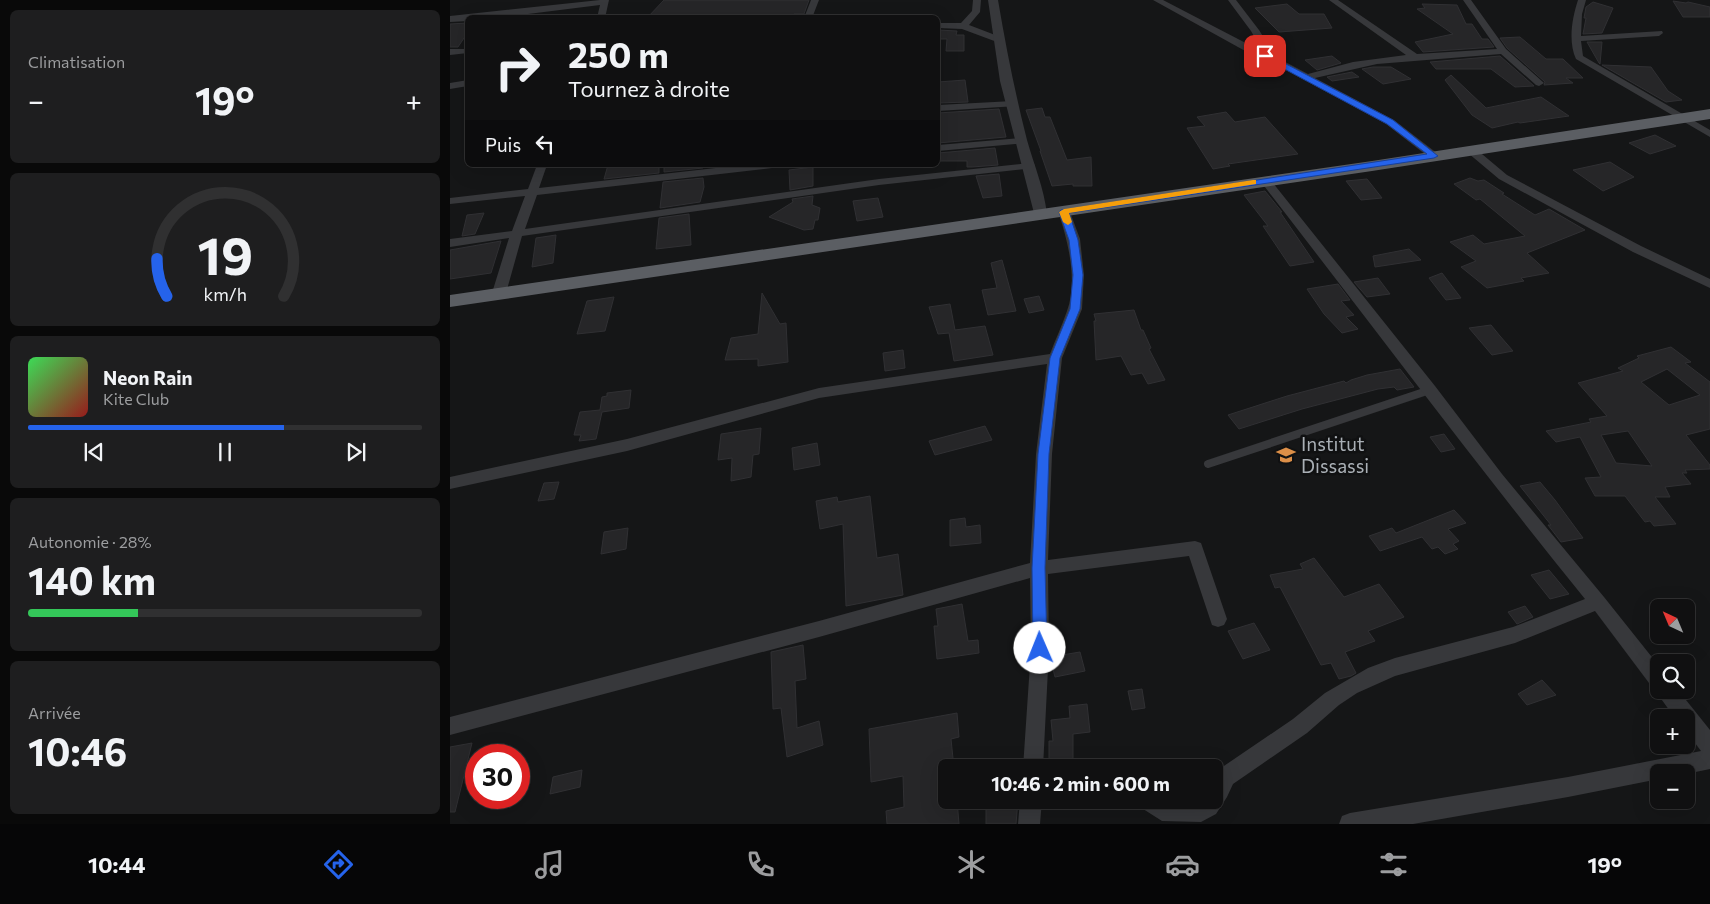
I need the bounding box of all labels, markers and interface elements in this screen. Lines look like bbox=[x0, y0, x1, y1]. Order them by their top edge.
text: 250 m bbox=[568, 32, 669, 75]
icon: right bbox=[485, 35, 550, 100]
pin bbox=[1244, 35, 1286, 77]
icon: arrive bbox=[1251, 42, 1279, 70]
text: Climatisation bbox=[28, 52, 125, 71]
text: Tournez à droite bbox=[568, 75, 730, 102]
text: 19° bbox=[195, 76, 255, 123]
text: − bbox=[28, 83, 44, 117]
text: + bbox=[406, 83, 422, 117]
icon: left bbox=[531, 130, 559, 158]
text: Puis bbox=[485, 133, 521, 156]
text: 19 bbox=[197, 222, 253, 286]
text: km/h bbox=[203, 283, 247, 305]
text: Neon Rain bbox=[103, 366, 193, 389]
text: Kite Club bbox=[103, 389, 169, 408]
place label: Institut Dissassi bbox=[1301, 432, 1369, 477]
icon: previous bbox=[80, 438, 108, 466]
icon: pause bbox=[211, 438, 239, 466]
icon: next bbox=[342, 438, 370, 466]
school or university icon: Institut Dissassi bbox=[1275, 444, 1297, 466]
text: Autonomie · 28% bbox=[28, 532, 152, 551]
text: 140 km bbox=[28, 556, 156, 603]
north arrow bbox=[1650, 599, 1695, 644]
map controls bbox=[1650, 599, 1695, 809]
position arrow bbox=[1013, 621, 1065, 673]
button: search bbox=[1650, 654, 1695, 699]
text: Arrivée bbox=[28, 703, 81, 722]
button: + bbox=[1650, 709, 1695, 754]
text: 10:46 bbox=[28, 727, 127, 774]
speed limit sign: 30 bbox=[465, 744, 530, 809]
button: − bbox=[1650, 764, 1695, 809]
text: 10:46 · 2 min · 600 m bbox=[991, 772, 1170, 795]
icon: directions bbox=[321, 847, 356, 882]
icon: music bbox=[532, 847, 567, 882]
icon: phone bbox=[743, 847, 778, 882]
icon: climate bbox=[954, 847, 989, 882]
icon: car bbox=[1165, 847, 1200, 882]
icon: filters bbox=[1376, 847, 1411, 882]
text: 10:44 bbox=[88, 851, 145, 878]
text: 19° bbox=[1587, 851, 1622, 878]

